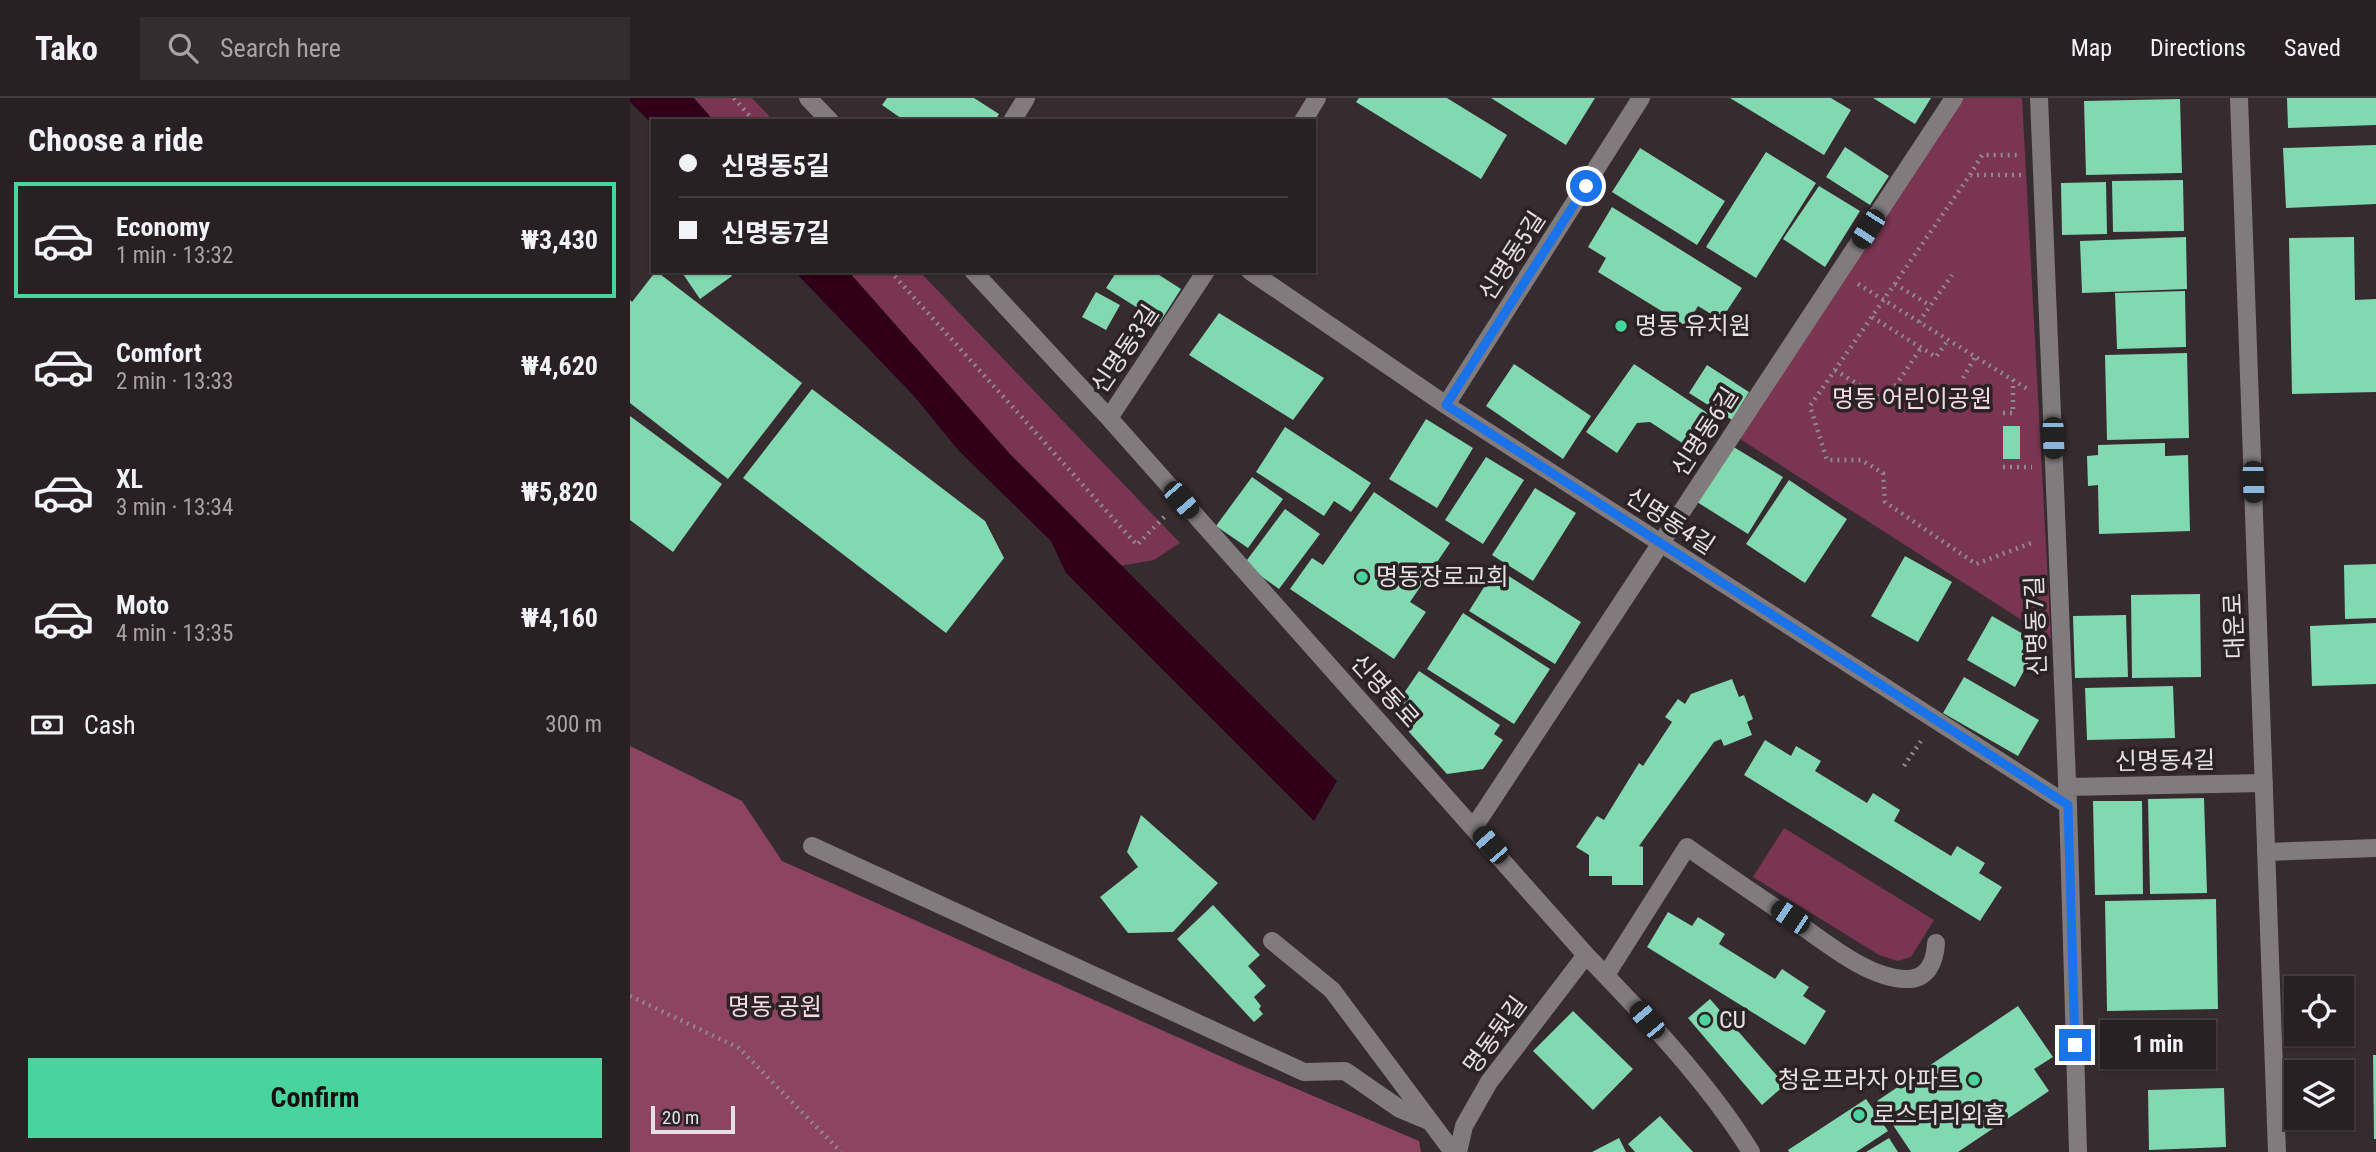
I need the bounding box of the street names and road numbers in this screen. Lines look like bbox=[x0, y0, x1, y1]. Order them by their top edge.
street label: 신명동5길 bbox=[1473, 206, 1551, 306]
street label: 신명동3길 bbox=[1085, 300, 1165, 398]
street label: 신명동6길 bbox=[1666, 382, 1744, 482]
street label: 신명동4길 bbox=[1620, 482, 1720, 560]
street label: 신명동7길 bbox=[2020, 575, 2052, 677]
street label: 대운로 bbox=[2219, 592, 2249, 660]
street label: 신명동로 bbox=[1345, 649, 1425, 733]
street label: 신명동4길 bbox=[2115, 746, 2215, 776]
street label: 명동뒷길 bbox=[1458, 991, 1532, 1079]

